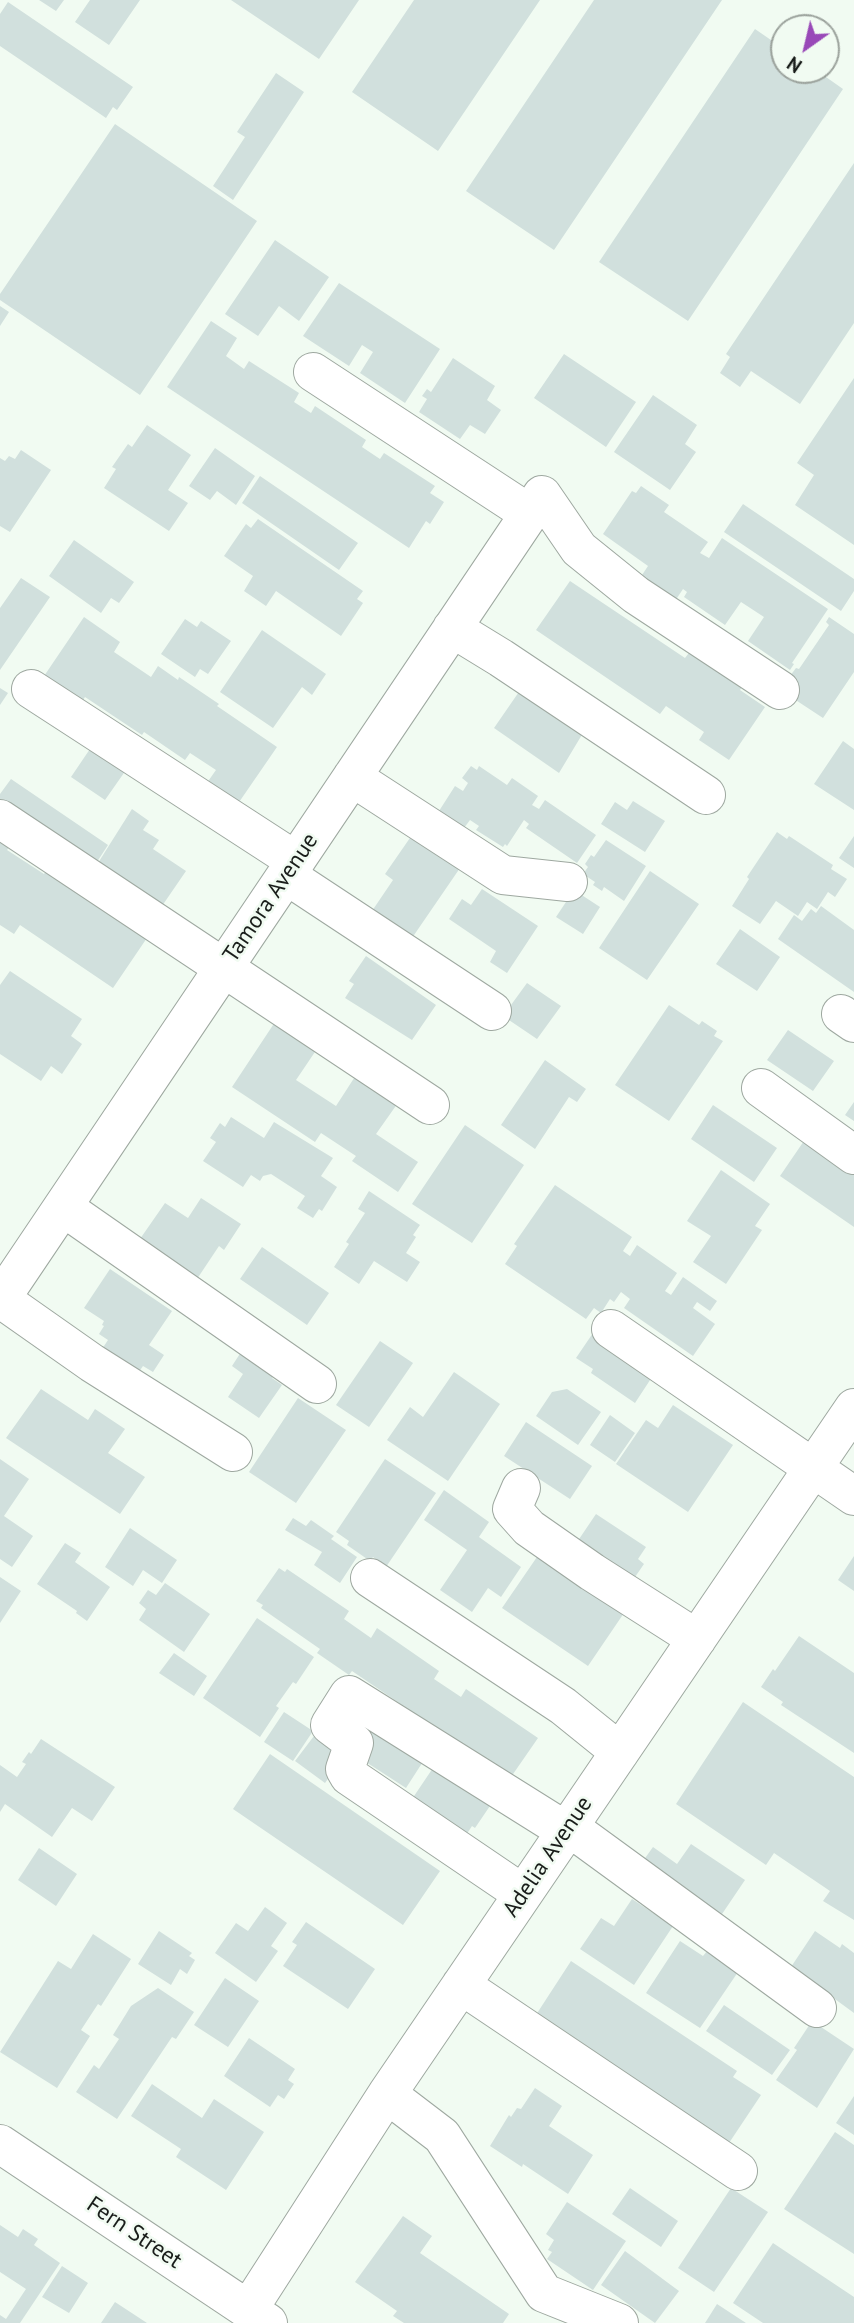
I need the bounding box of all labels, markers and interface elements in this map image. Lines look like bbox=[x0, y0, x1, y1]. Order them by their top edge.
north arrow bbox=[770, 14, 840, 84]
text: N bbox=[782, 51, 806, 78]
street label: Tamora Avenue bbox=[218, 828, 324, 968]
street label: Adelia Avenue bbox=[497, 1791, 599, 1923]
street label: Fern Street bbox=[81, 2191, 187, 2275]

